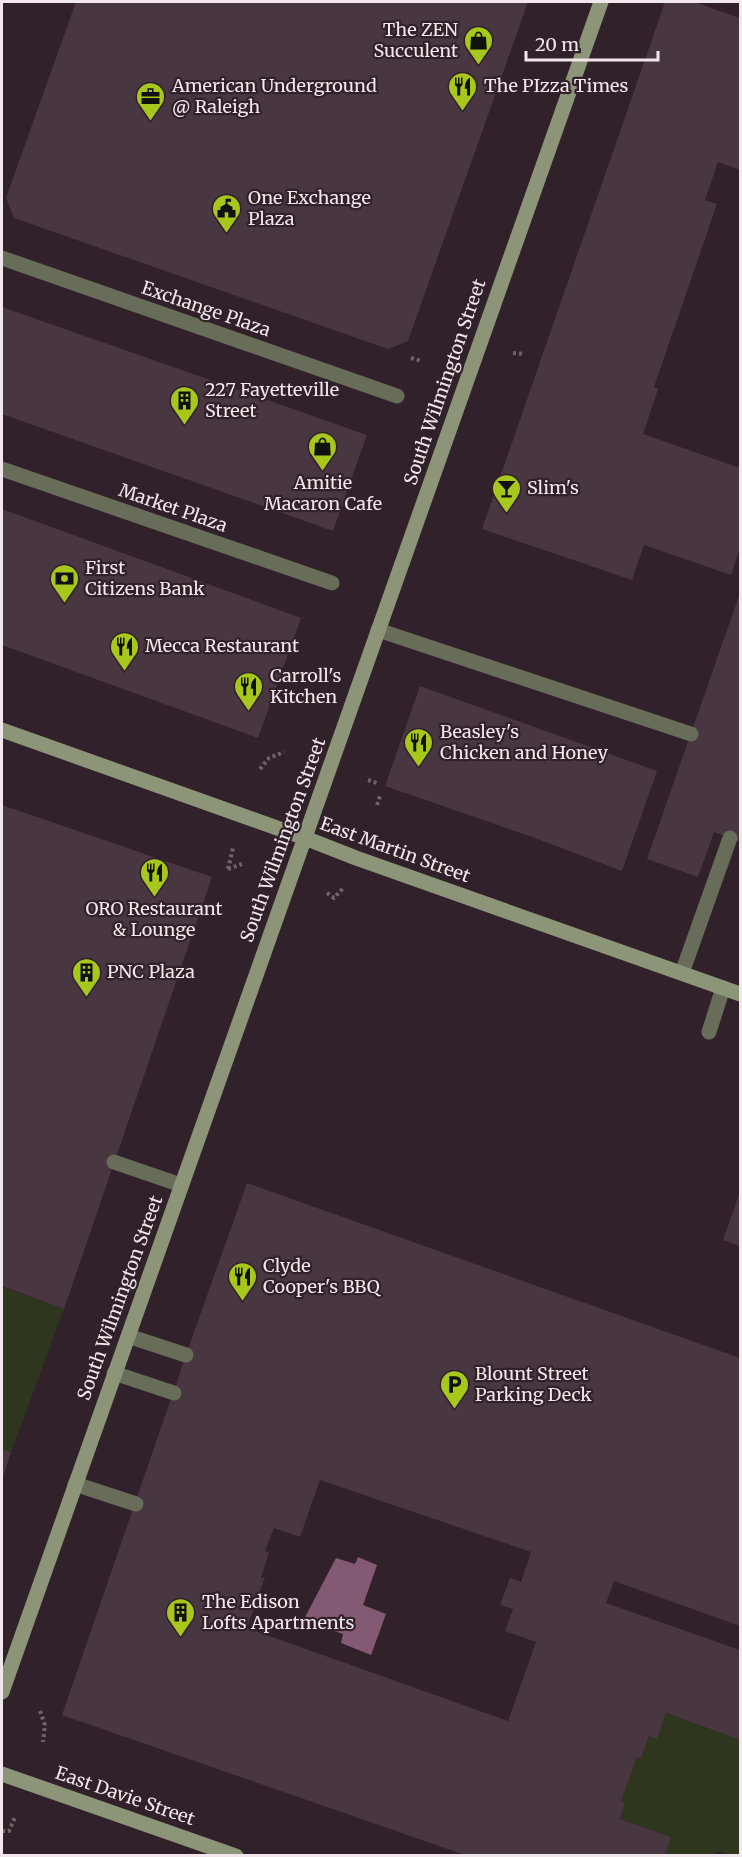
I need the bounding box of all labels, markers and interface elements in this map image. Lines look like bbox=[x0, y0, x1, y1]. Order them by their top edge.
place label: The ZEN Succulent bbox=[373, 18, 458, 62]
shop icon: The ZEN Succulent bbox=[463, 24, 495, 66]
scale bar bbox=[526, 24, 658, 62]
text: 20 m bbox=[535, 33, 579, 56]
restaurant icon: The PIzza Times bbox=[447, 70, 479, 112]
place label: American Underground @ Raleigh bbox=[171, 74, 377, 118]
place label: The PIzza Times bbox=[484, 74, 629, 97]
office icon: American Underground @ Raleigh bbox=[135, 80, 167, 122]
place label: One Exchange Plaza bbox=[248, 186, 371, 230]
public building icon: One Exchange Plaza bbox=[211, 192, 243, 234]
street label: Exchange Plaza bbox=[139, 276, 274, 341]
street label: South Wilmington Street bbox=[398, 276, 491, 488]
place label: 227 Fayetteville Street bbox=[205, 378, 339, 422]
building icon: 227 Fayetteville Street bbox=[168, 384, 200, 426]
shop icon: Amitie Macaron Cafe bbox=[307, 430, 339, 472]
place label: Amitie Macaron Cafe bbox=[264, 471, 382, 515]
bar icon: Slim's bbox=[490, 472, 522, 514]
place label: Slim's bbox=[527, 476, 579, 499]
street label: Market Plaza bbox=[116, 478, 231, 537]
place label: First Citizens Bank bbox=[85, 556, 205, 600]
bank icon: First Citizens Bank bbox=[48, 562, 80, 604]
restaurant icon: Mecca Restaurant bbox=[108, 630, 140, 672]
place label: Mecca Restaurant bbox=[145, 634, 299, 657]
place label: Carroll's Kitchen bbox=[270, 664, 341, 708]
restaurant icon: Carroll's Kitchen bbox=[233, 670, 265, 712]
place label: Beasley's Chicken and Honey bbox=[440, 720, 608, 764]
restaurant icon: Beasley's Chicken and Honey bbox=[403, 726, 435, 768]
street label: South Wilmington Street bbox=[235, 734, 330, 945]
street label: East Martin Street bbox=[317, 812, 473, 887]
restaurant icon: ORO Restaurant & Lounge bbox=[138, 856, 170, 898]
place label: ORO Restaurant & Lounge bbox=[86, 897, 222, 941]
building icon: PNC Plaza bbox=[70, 956, 102, 998]
place label: PNC Plaza bbox=[107, 960, 195, 983]
street label: South Wilmington Street bbox=[72, 1192, 167, 1403]
place label: Clyde Cooper's BBQ bbox=[263, 1254, 382, 1298]
restaurant icon: Clyde Cooper's BBQ bbox=[226, 1260, 258, 1302]
place label: Blount Street Parking Deck bbox=[475, 1362, 592, 1406]
parking icon: Blount Street Parking Deck bbox=[438, 1368, 470, 1410]
place label: The Edison Lofts Apartments bbox=[202, 1590, 355, 1634]
building icon: The Edison Lofts Apartments bbox=[165, 1596, 197, 1638]
street label: East Davie Street bbox=[52, 1761, 198, 1830]

